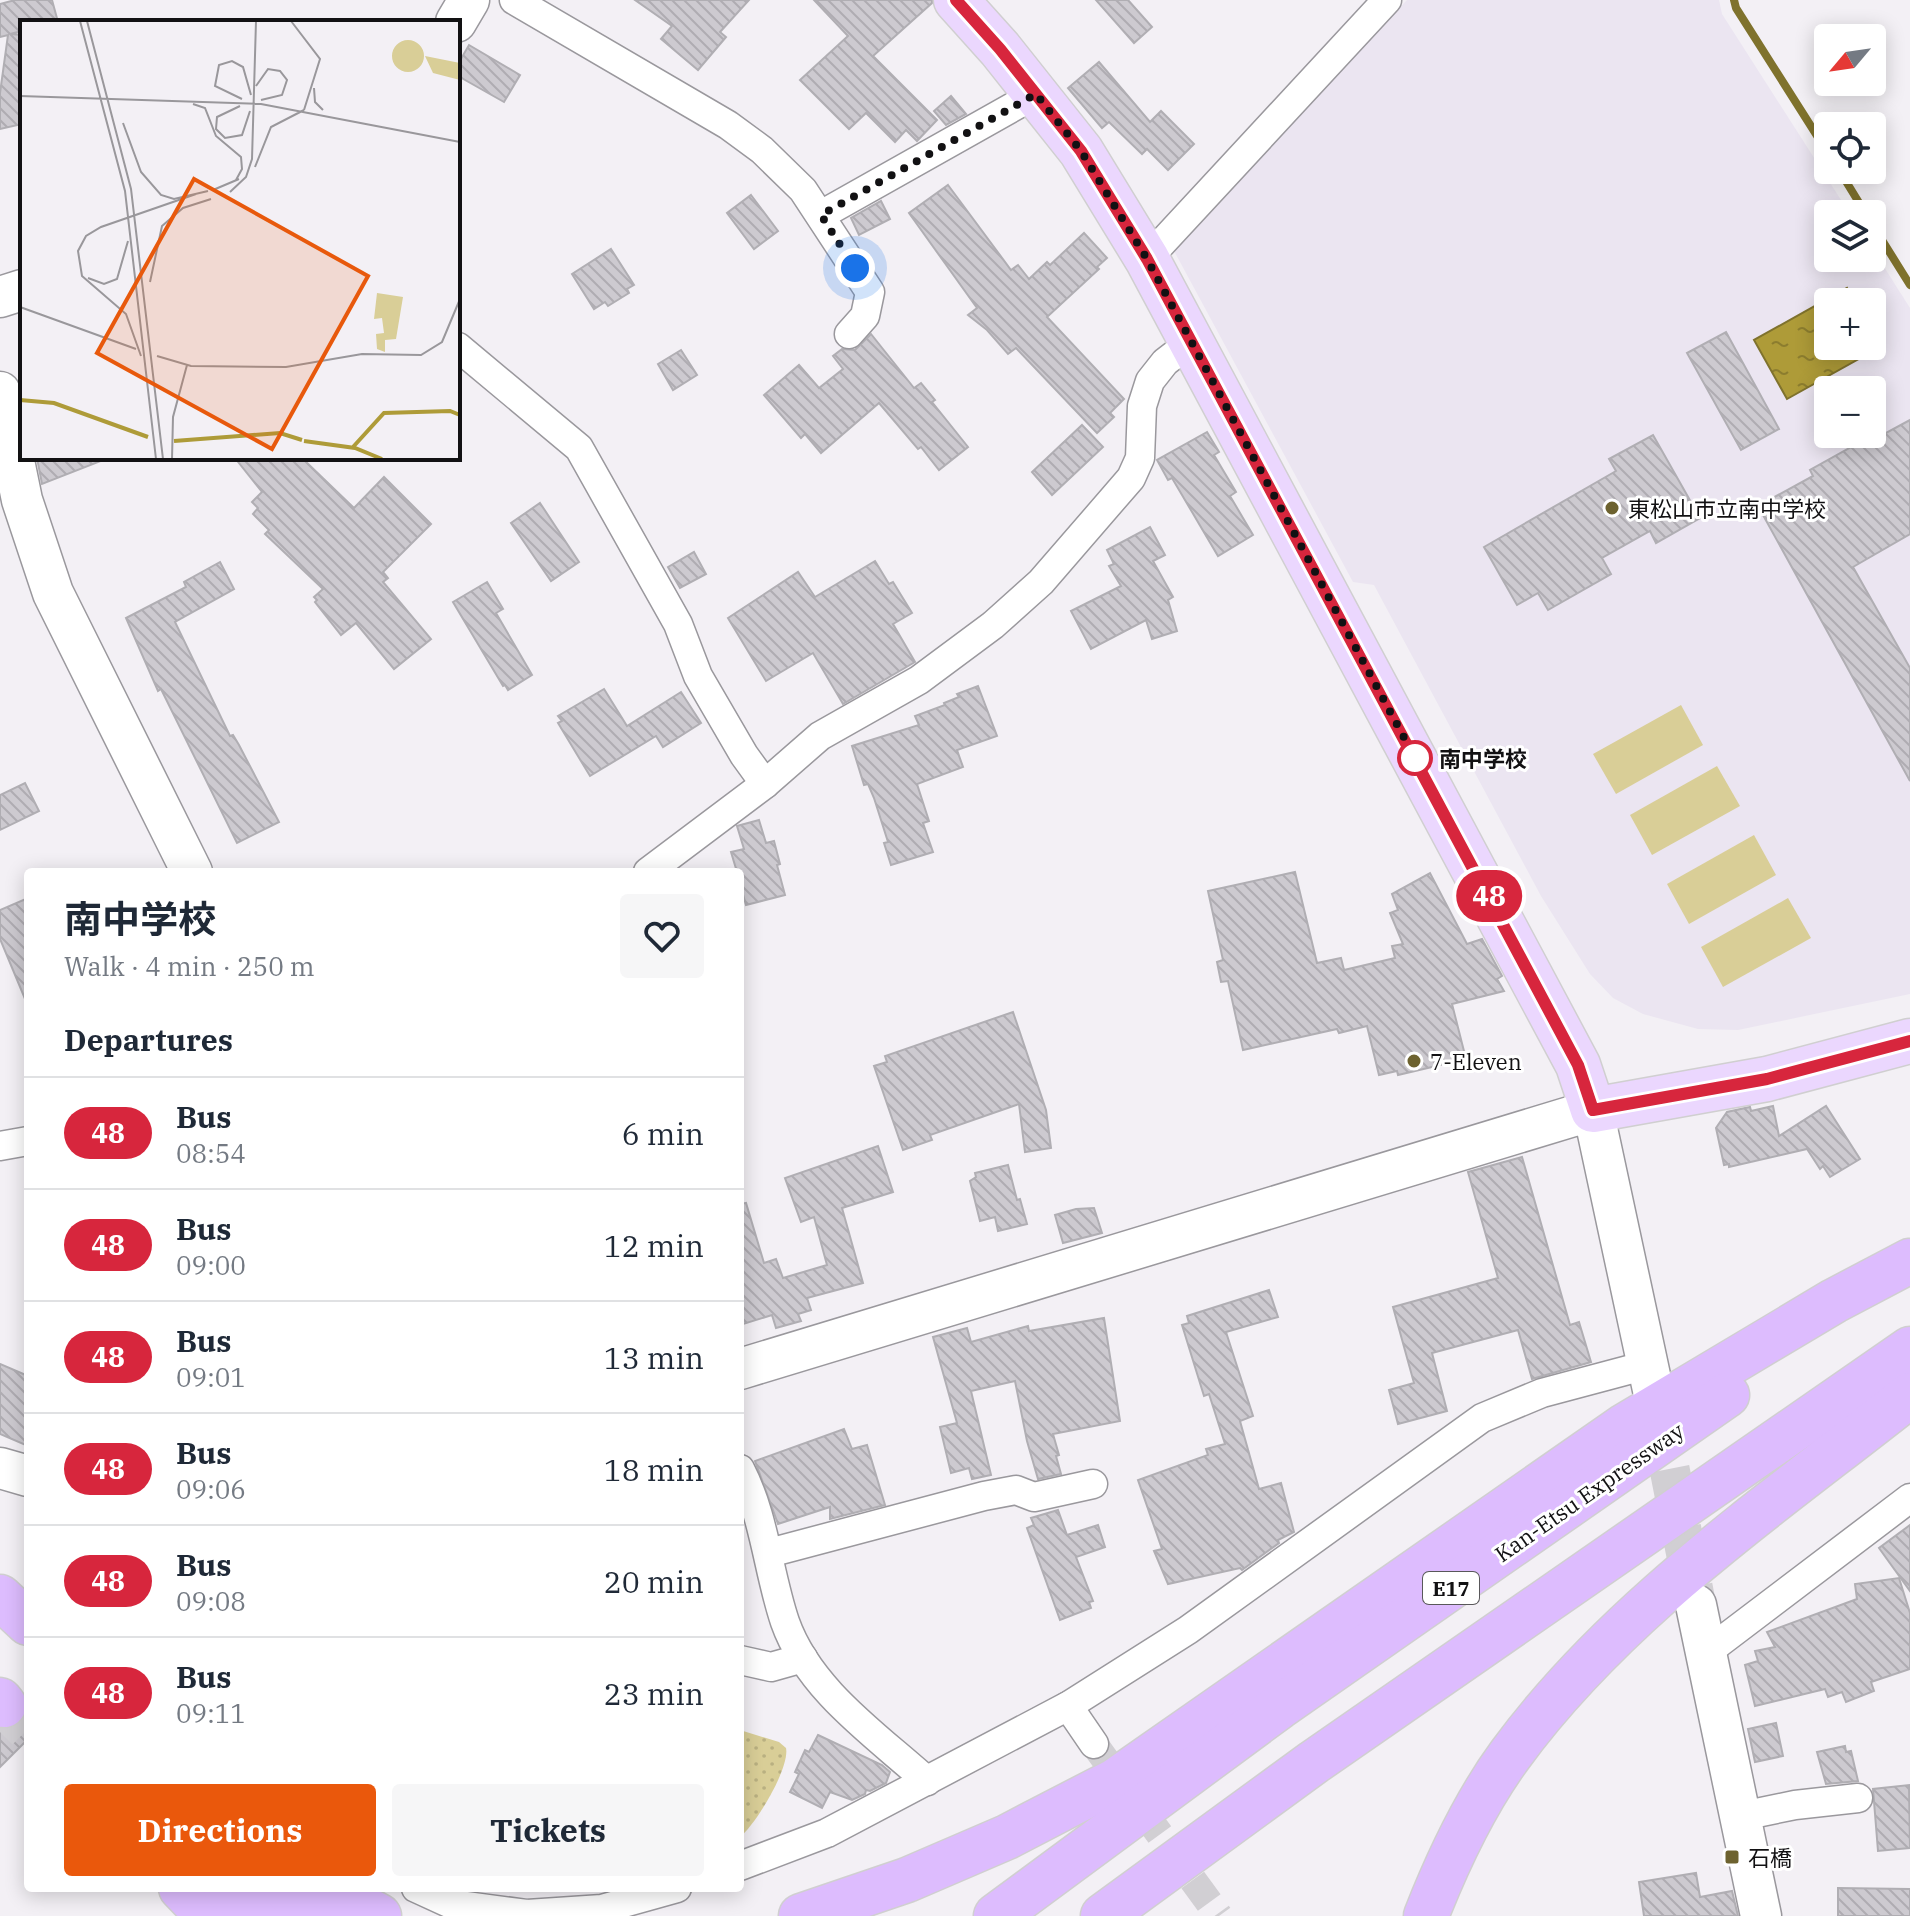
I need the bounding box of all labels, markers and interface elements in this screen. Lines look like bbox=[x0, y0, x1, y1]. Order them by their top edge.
inset map bbox=[20, 20, 460, 460]
north arrow bbox=[1814, 24, 1886, 96]
map controls bbox=[1814, 24, 1886, 448]
button: locate bbox=[1814, 112, 1886, 184]
button: layers bbox=[1814, 200, 1886, 272]
your location bbox=[835, 248, 875, 288]
button: + bbox=[1814, 288, 1886, 360]
button: − bbox=[1814, 376, 1886, 448]
place label: 東松山市立南中学校 bbox=[1628, 494, 1826, 523]
marker: 東松山市立南中学校 bbox=[1603, 499, 1621, 517]
marker: 南中学校 bbox=[1398, 741, 1432, 775]
place label: 南中学校 bbox=[1439, 744, 1527, 773]
line badge: 48 bbox=[1453, 870, 1525, 922]
text: 48 bbox=[1472, 877, 1506, 914]
text: 南中学校 bbox=[64, 894, 216, 943]
button: heart bbox=[620, 894, 704, 978]
text: Walk · 4 min · 250 m bbox=[64, 949, 315, 983]
text: Departures bbox=[64, 1020, 233, 1059]
place label: 7-Eleven bbox=[1430, 1047, 1522, 1076]
marker: 7-Eleven bbox=[1405, 1052, 1423, 1070]
text: Bus bbox=[176, 1097, 231, 1136]
text: 48 bbox=[91, 1114, 125, 1151]
text: 6 min bbox=[622, 1114, 704, 1153]
text: 08:54 bbox=[176, 1136, 246, 1170]
text: Bus bbox=[176, 1209, 231, 1248]
text: 48 bbox=[91, 1226, 125, 1263]
text: 12 min bbox=[604, 1226, 704, 1265]
text: 09:00 bbox=[176, 1248, 246, 1282]
text: Bus bbox=[176, 1321, 231, 1360]
text: 48 bbox=[91, 1338, 125, 1375]
text: 13 min bbox=[604, 1338, 704, 1377]
text: 09:01 bbox=[176, 1360, 246, 1394]
street label: Kan-Etsu Expressway bbox=[1489, 1416, 1689, 1568]
text: Bus bbox=[176, 1433, 231, 1472]
text: 48 bbox=[91, 1450, 125, 1487]
text: 18 min bbox=[604, 1450, 704, 1489]
text: 09:06 bbox=[176, 1472, 246, 1506]
text: Bus bbox=[176, 1545, 231, 1584]
text: 48 bbox=[91, 1562, 125, 1599]
text: 20 min bbox=[604, 1562, 704, 1601]
road number: E17 bbox=[1423, 1572, 1479, 1604]
text: 09:08 bbox=[176, 1584, 246, 1618]
text: Bus bbox=[176, 1657, 231, 1696]
text: 48 bbox=[91, 1674, 125, 1711]
text: 23 min bbox=[604, 1674, 704, 1713]
text: 09:11 bbox=[176, 1696, 246, 1730]
button: Directions bbox=[64, 1784, 376, 1876]
button: Tickets bbox=[392, 1784, 704, 1876]
place label: 石橋 bbox=[1748, 1843, 1792, 1872]
marker: 石橋 bbox=[1723, 1848, 1741, 1866]

